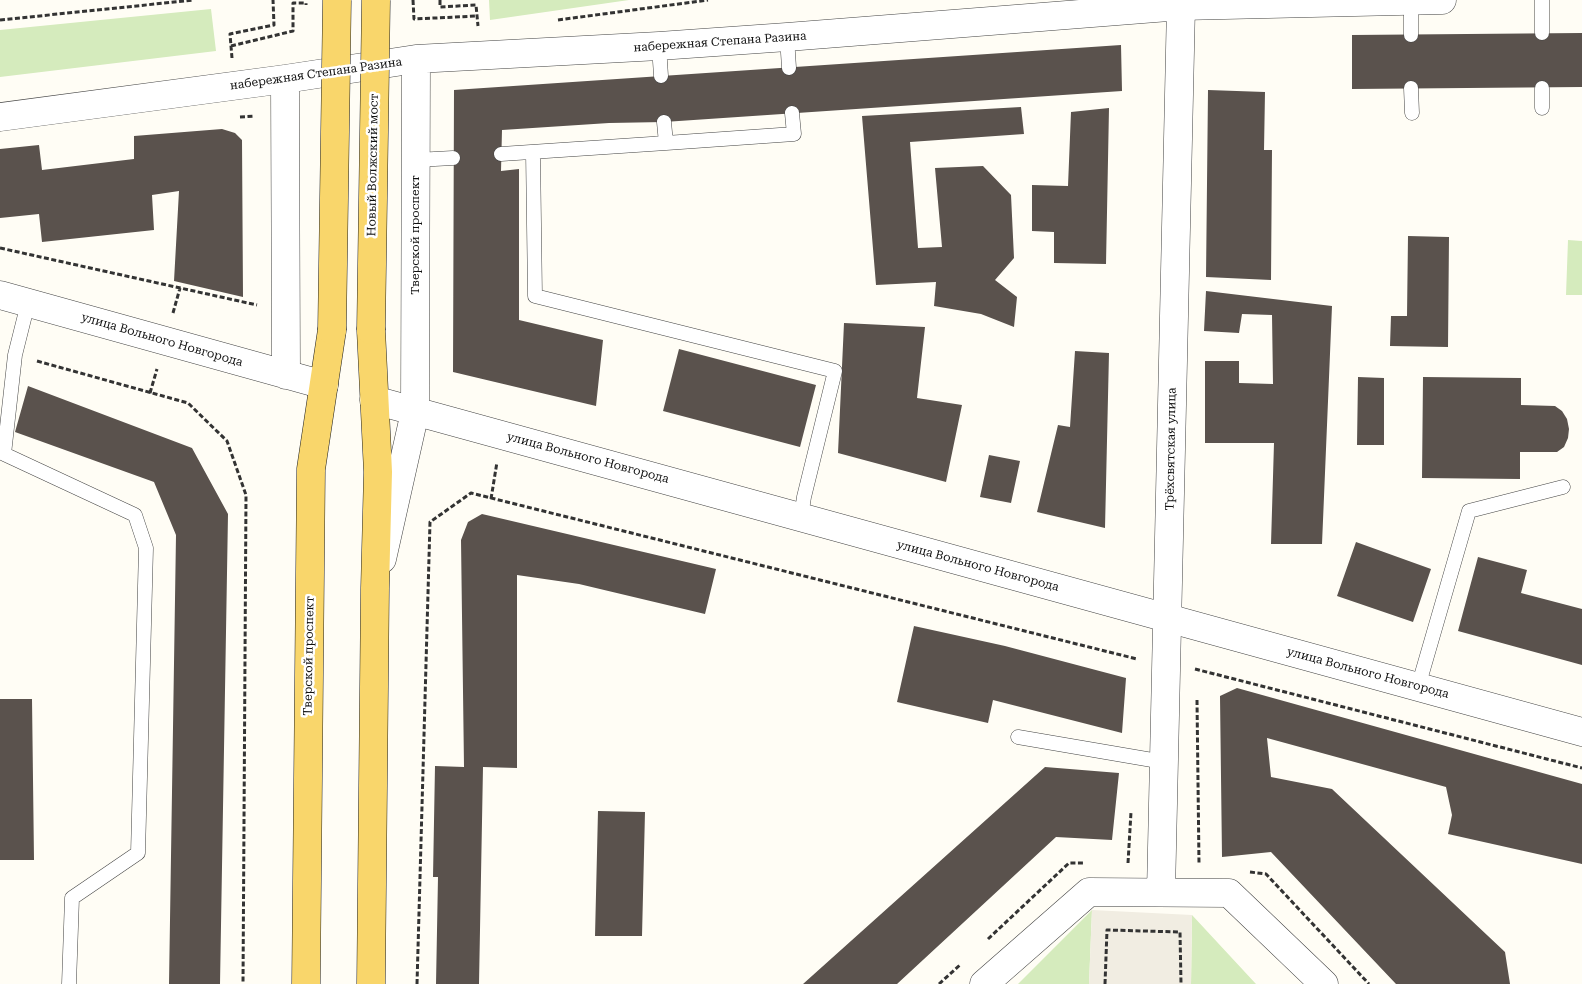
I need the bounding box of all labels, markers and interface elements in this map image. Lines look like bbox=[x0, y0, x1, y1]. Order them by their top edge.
street label: набережная Степана Разина bbox=[633, 29, 807, 55]
street label: набережная Степана Разина bbox=[229, 55, 403, 93]
street label: Новый Волжский мост bbox=[365, 93, 381, 237]
street label: Тверской проспект bbox=[408, 175, 422, 295]
street label: улица Вольного Новгорода bbox=[80, 310, 244, 370]
street label: Трёхсвятская улица bbox=[1163, 387, 1179, 511]
street label: улица Вольного Новгорода bbox=[505, 429, 671, 487]
street label: улица Вольного Новгорода bbox=[895, 537, 1061, 595]
street label: Тверской проспект bbox=[301, 596, 317, 716]
street label: улица Вольного Новгорода bbox=[1285, 644, 1451, 702]

